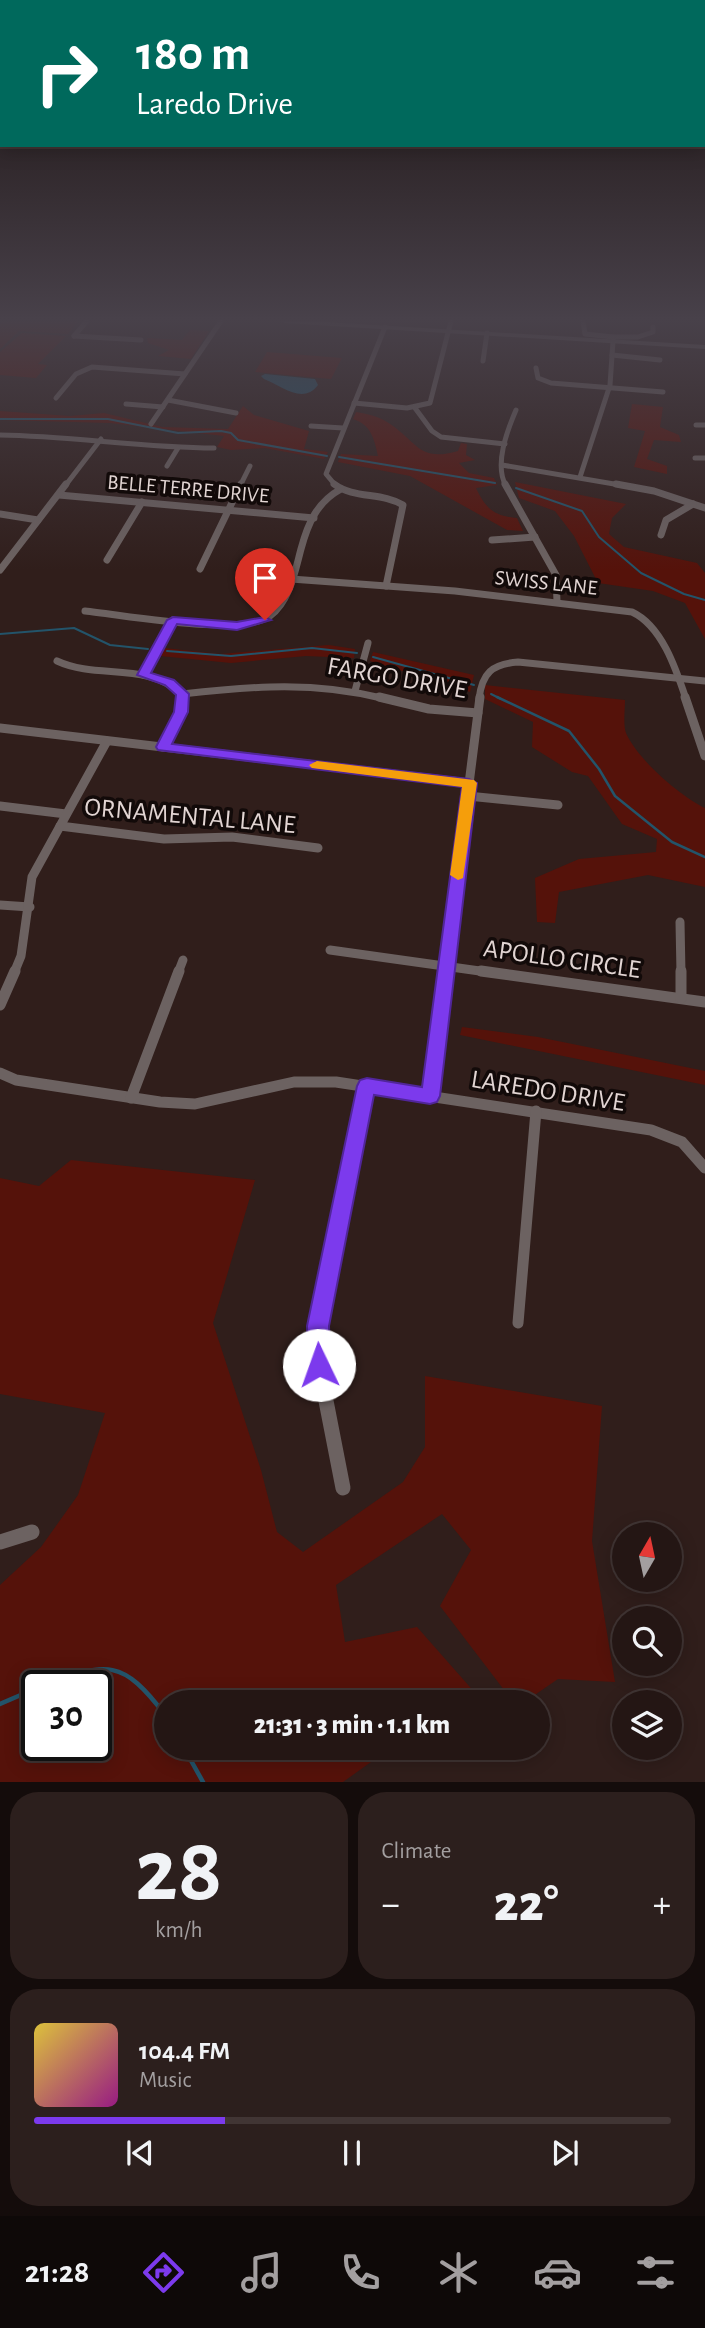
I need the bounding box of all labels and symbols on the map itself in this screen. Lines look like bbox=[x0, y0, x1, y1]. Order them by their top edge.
street label: BELLE TERRE DRIVE bbox=[106, 471, 270, 507]
pin bbox=[235, 548, 295, 620]
street label: SWISS LANE bbox=[494, 567, 598, 599]
street label: FARGO DRIVE bbox=[325, 653, 469, 703]
street label: ORNAMENTAL LANE bbox=[83, 794, 297, 838]
street label: APOLLO CIRCLE bbox=[482, 935, 642, 983]
street label: LAREDO DRIVE bbox=[469, 1066, 627, 1116]
position arrow bbox=[282, 1328, 356, 1402]
north arrow bbox=[612, 1522, 682, 1592]
speed limit sign: 30 bbox=[21, 1670, 112, 1761]

